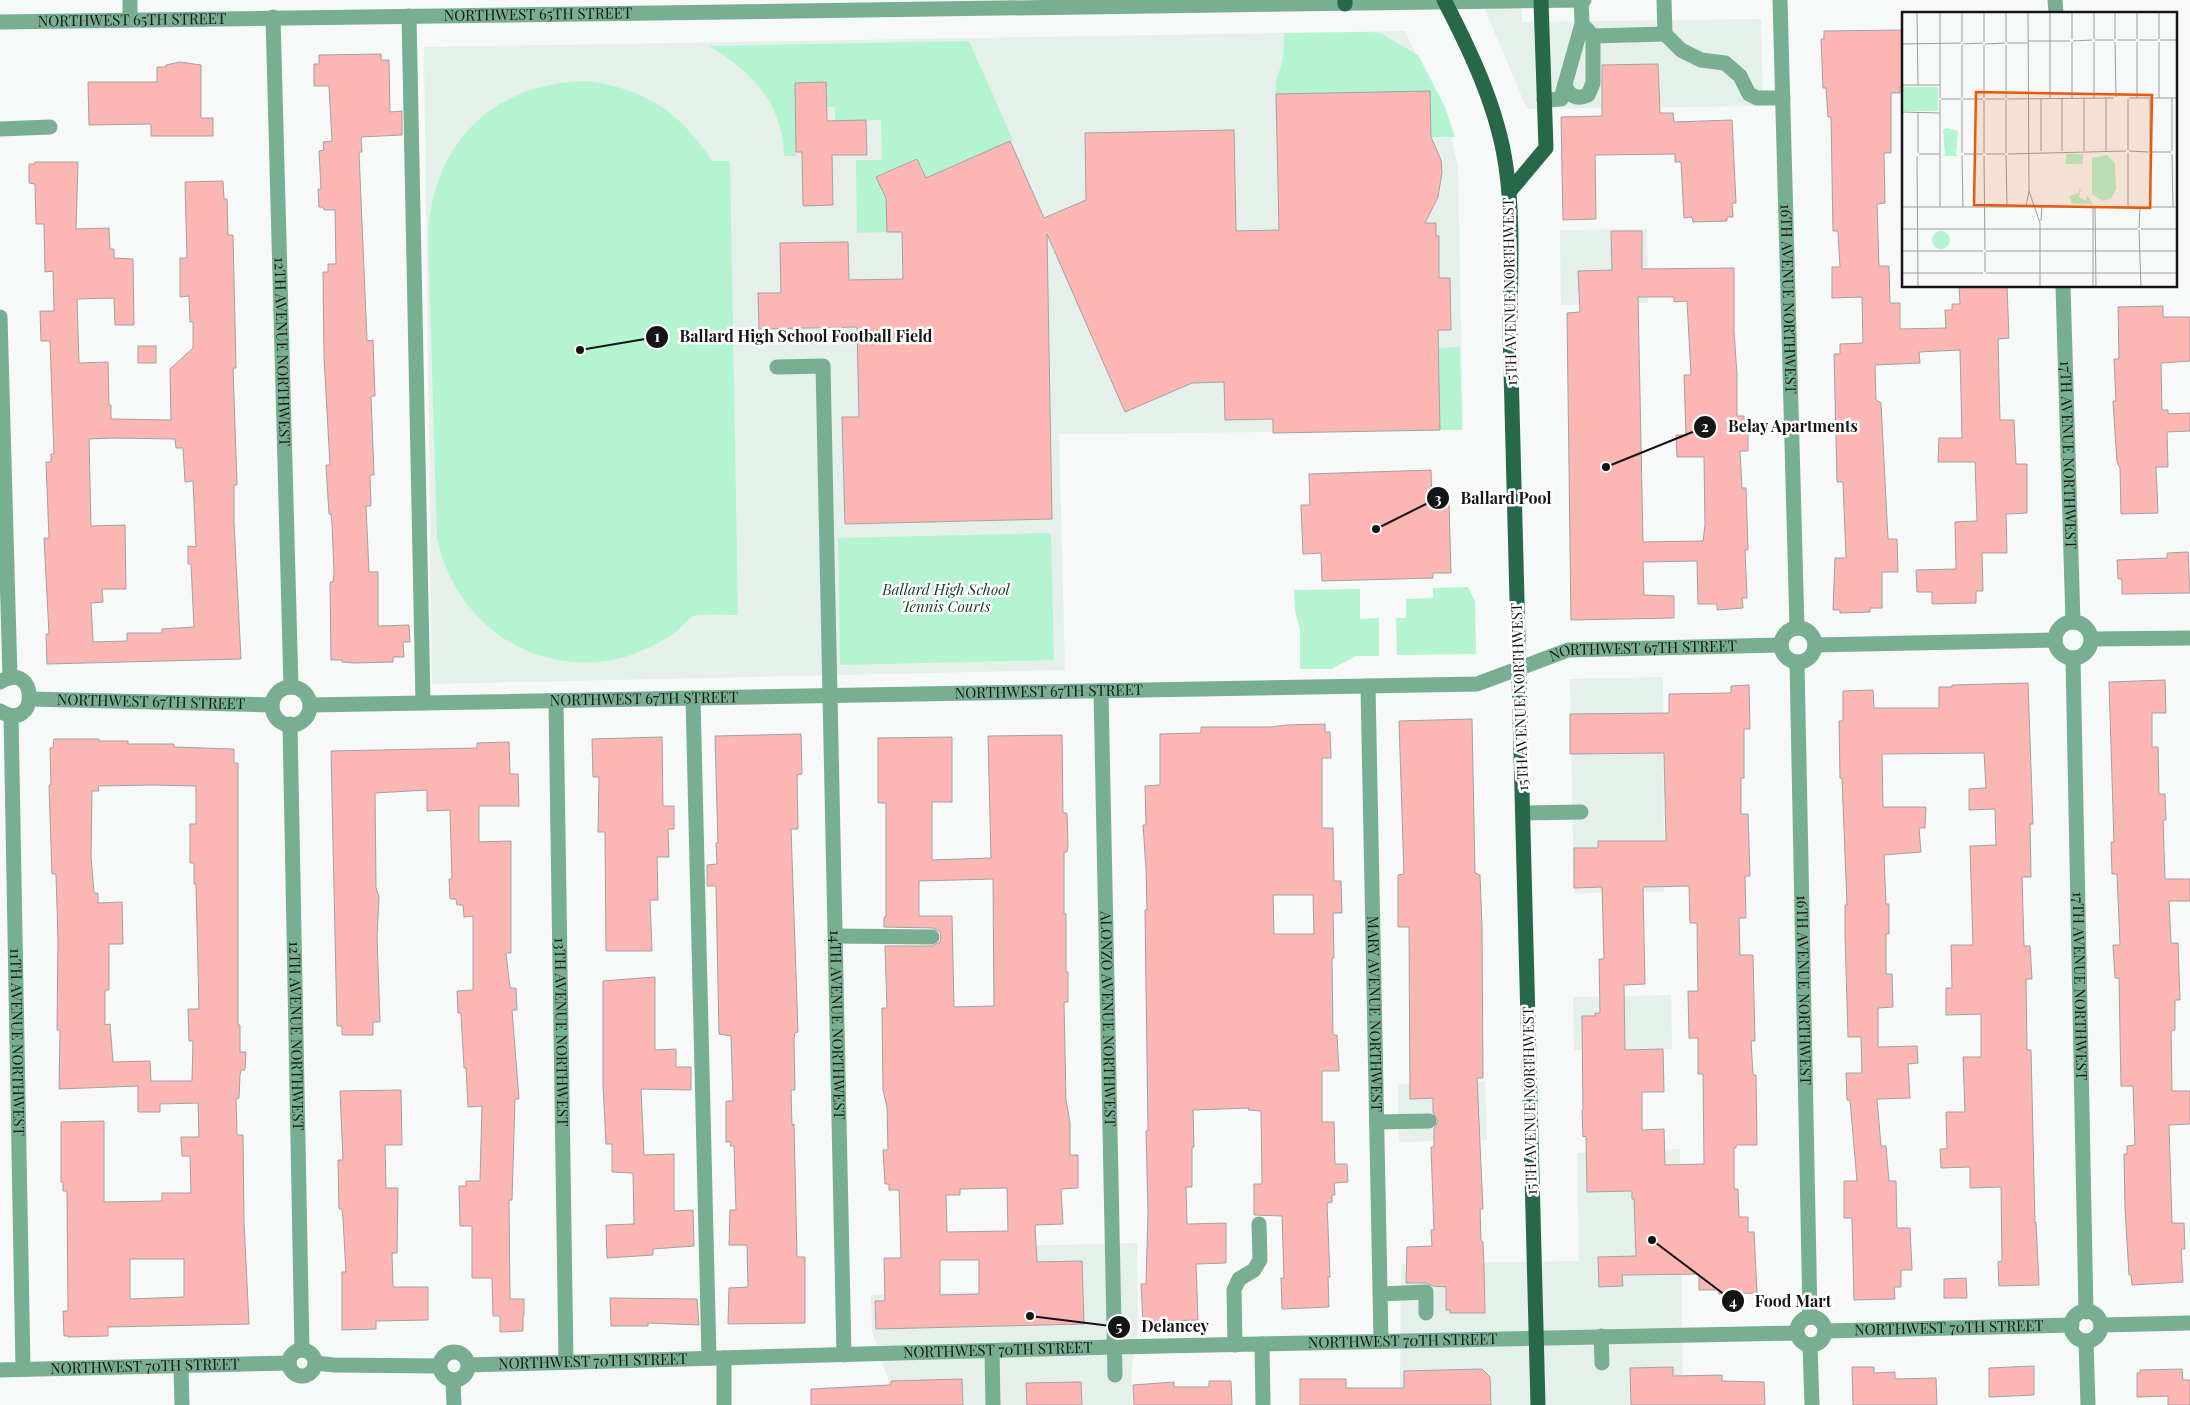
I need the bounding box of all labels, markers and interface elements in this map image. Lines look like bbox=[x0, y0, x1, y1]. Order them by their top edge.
street label: NORTHWEST 65TH STREET bbox=[444, 2, 632, 25]
street label: NORTHWEST 65TH STREET bbox=[38, 8, 226, 30]
inset map bbox=[1902, 12, 2178, 288]
street label: 15TH AVENUE NORTHWEST bbox=[1497, 198, 1521, 386]
street label: 16TH AVENUE NORTHWEST bbox=[1777, 204, 1802, 394]
street label: 12TH AVENUE NORTHWEST bbox=[270, 257, 296, 447]
callout: Ballard High School Football Field bbox=[644, 321, 942, 352]
text: Ballard High School Football Field bbox=[680, 325, 933, 346]
text: 1 bbox=[654, 326, 660, 346]
street label: 17TH AVENUE NORTHWEST bbox=[2056, 360, 2082, 549]
callout: Belay Apartments bbox=[1692, 411, 1868, 442]
text: Belay Apartments bbox=[1728, 415, 1858, 436]
text: 2 bbox=[1701, 416, 1709, 436]
callout: Ballard Pool bbox=[1426, 483, 1562, 514]
text: Ballard Pool bbox=[1461, 487, 1551, 508]
text: 3 bbox=[1434, 488, 1442, 508]
park label: Ballard High School Tennis Courts bbox=[881, 579, 1011, 616]
street label: 15TH AVENUE NORTHWEST bbox=[1506, 603, 1532, 792]
street label: NORTHWEST 67TH STREET bbox=[1546, 635, 1737, 665]
street label: NORTHWEST 67TH STREET bbox=[954, 679, 1143, 702]
street label: NORTHWEST 67TH STREET bbox=[550, 686, 738, 710]
street label: NORTHWEST 67TH STREET bbox=[57, 689, 245, 713]
street label: 17TH AVENUE NORTHWEST bbox=[2069, 891, 2092, 1080]
street label: 16TH AVENUE NORTHWEST bbox=[1793, 895, 1816, 1085]
street label: ALONZO AVENUE NORTHWEST bbox=[1096, 910, 1121, 1127]
street label: MARY AVENUE NORTHWEST bbox=[1364, 916, 1387, 1112]
street label: 14TH AVENUE NORTHWEST bbox=[826, 930, 850, 1120]
street label: 13TH AVENUE NORTHWEST bbox=[551, 937, 573, 1127]
street label: 12TH AVENUE NORTHWEST bbox=[285, 941, 309, 1131]
street label: 11TH AVENUE NORTHWEST bbox=[6, 948, 30, 1136]
street label: 15TH AVENUE NORTHWEST bbox=[1517, 1007, 1541, 1195]
callout: Food Mart bbox=[1720, 1286, 1842, 1317]
text: Food Mart bbox=[1755, 1290, 1832, 1311]
text: 4 bbox=[1729, 1291, 1737, 1311]
callout: Delancey bbox=[1106, 1311, 1219, 1342]
text: Delancey bbox=[1141, 1315, 1210, 1336]
street label: NORTHWEST 70TH STREET bbox=[1854, 1315, 2044, 1339]
text: 5 bbox=[1116, 1316, 1123, 1336]
street label: NORTHWEST 70TH STREET bbox=[1308, 1328, 1498, 1352]
street label: NORTHWEST 70TH STREET bbox=[903, 1337, 1093, 1362]
street label: NORTHWEST 70TH STREET bbox=[498, 1348, 688, 1373]
street label: NORTHWEST 70TH STREET bbox=[50, 1353, 240, 1378]

